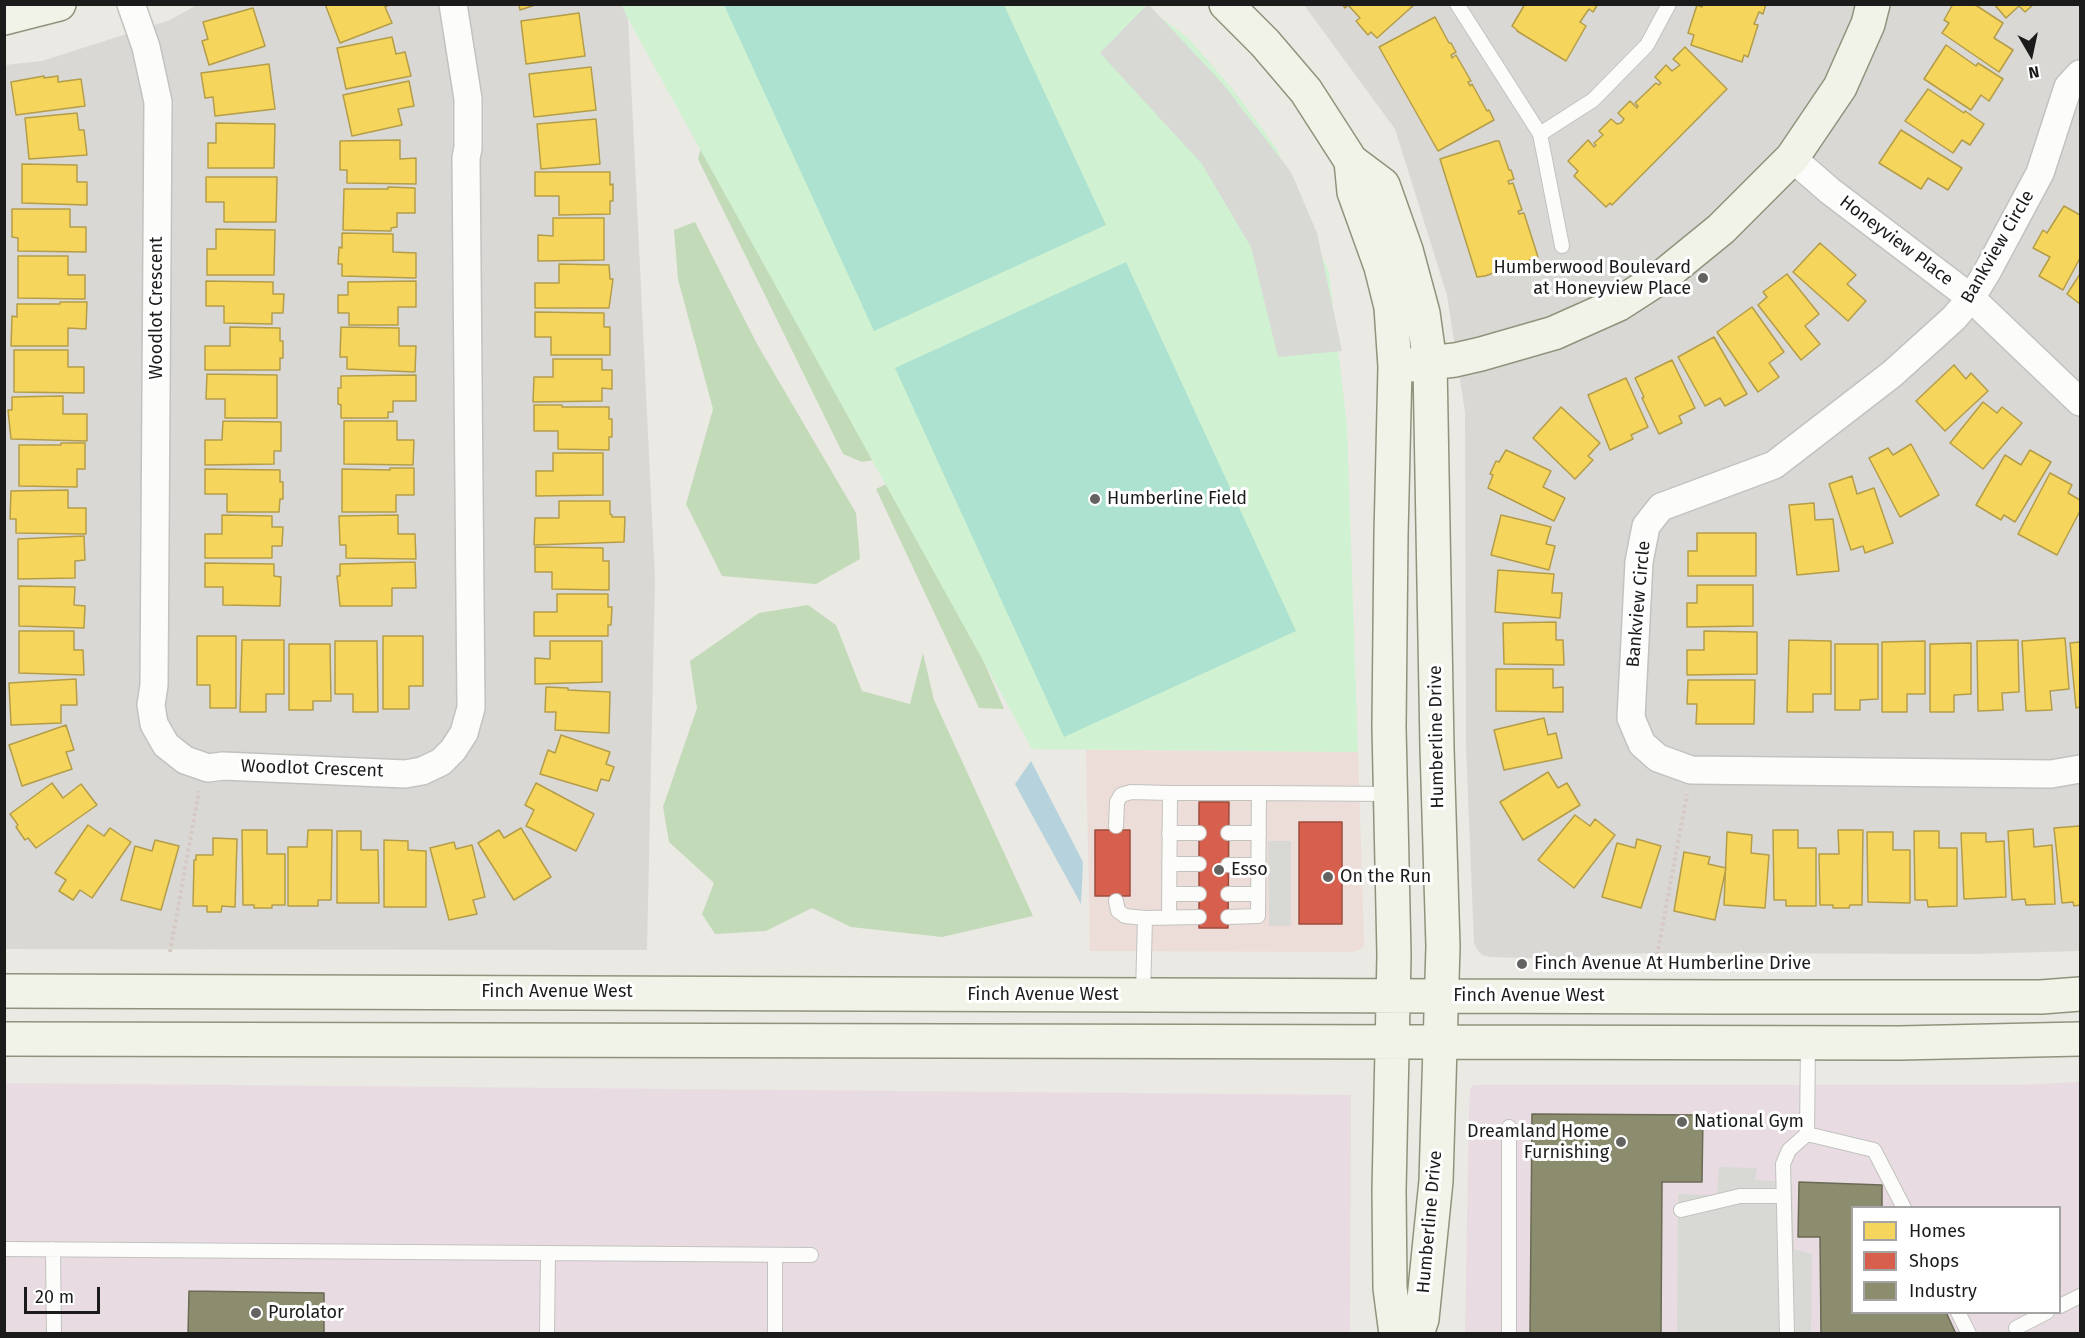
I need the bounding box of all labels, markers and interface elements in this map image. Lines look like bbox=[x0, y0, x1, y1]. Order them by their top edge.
north arrow bbox=[2001, 24, 2061, 84]
text: N bbox=[2027, 62, 2041, 82]
street label: Bankview Circle bbox=[1957, 187, 2039, 307]
street label: Honeyview Place bbox=[1835, 191, 1957, 291]
street label: Woodlot Crescent bbox=[146, 237, 168, 379]
place label: Humberwood Boulevard at Honeyview Place bbox=[1494, 257, 1691, 300]
marker: Humberwood Boulevard at Honeyview Place bbox=[1696, 271, 1710, 285]
place label: Humberline Field bbox=[1107, 488, 1247, 510]
marker: Humberline Field bbox=[1088, 492, 1102, 506]
street label: Bankview Circle bbox=[1623, 540, 1655, 668]
street label: Humberline Drive bbox=[1425, 665, 1449, 809]
street label: Woodlot Crescent bbox=[240, 756, 384, 782]
place label: Esso bbox=[1231, 859, 1268, 881]
marker: Esso bbox=[1212, 863, 1226, 877]
place label: On the Run bbox=[1340, 866, 1431, 888]
marker: On the Run bbox=[1321, 870, 1335, 884]
place label: Finch Avenue At Humberline Drive bbox=[1534, 953, 1811, 975]
marker: Finch Avenue At Humberline Drive bbox=[1515, 957, 1529, 971]
street label: Finch Avenue West bbox=[481, 981, 633, 1003]
street label: Finch Avenue West bbox=[967, 984, 1119, 1006]
street label: Finch Avenue West bbox=[1453, 985, 1605, 1007]
place label: National Gym bbox=[1694, 1111, 1804, 1133]
marker: National Gym bbox=[1675, 1115, 1689, 1129]
place label: Dreamland Home Furnishing bbox=[1467, 1121, 1609, 1164]
marker: Dreamland Home Furnishing bbox=[1614, 1135, 1628, 1149]
street label: Humberline Drive bbox=[1413, 1150, 1447, 1294]
legend bbox=[1851, 1206, 2061, 1314]
text: Homes bbox=[1909, 1220, 1965, 1242]
text: Shops bbox=[1909, 1250, 1959, 1272]
scale bar bbox=[27, 1275, 104, 1313]
text: Industry bbox=[1909, 1280, 1977, 1302]
text: 20 m bbox=[35, 1286, 74, 1308]
place label: Purolator bbox=[268, 1302, 344, 1324]
marker: Purolator bbox=[249, 1306, 263, 1320]

